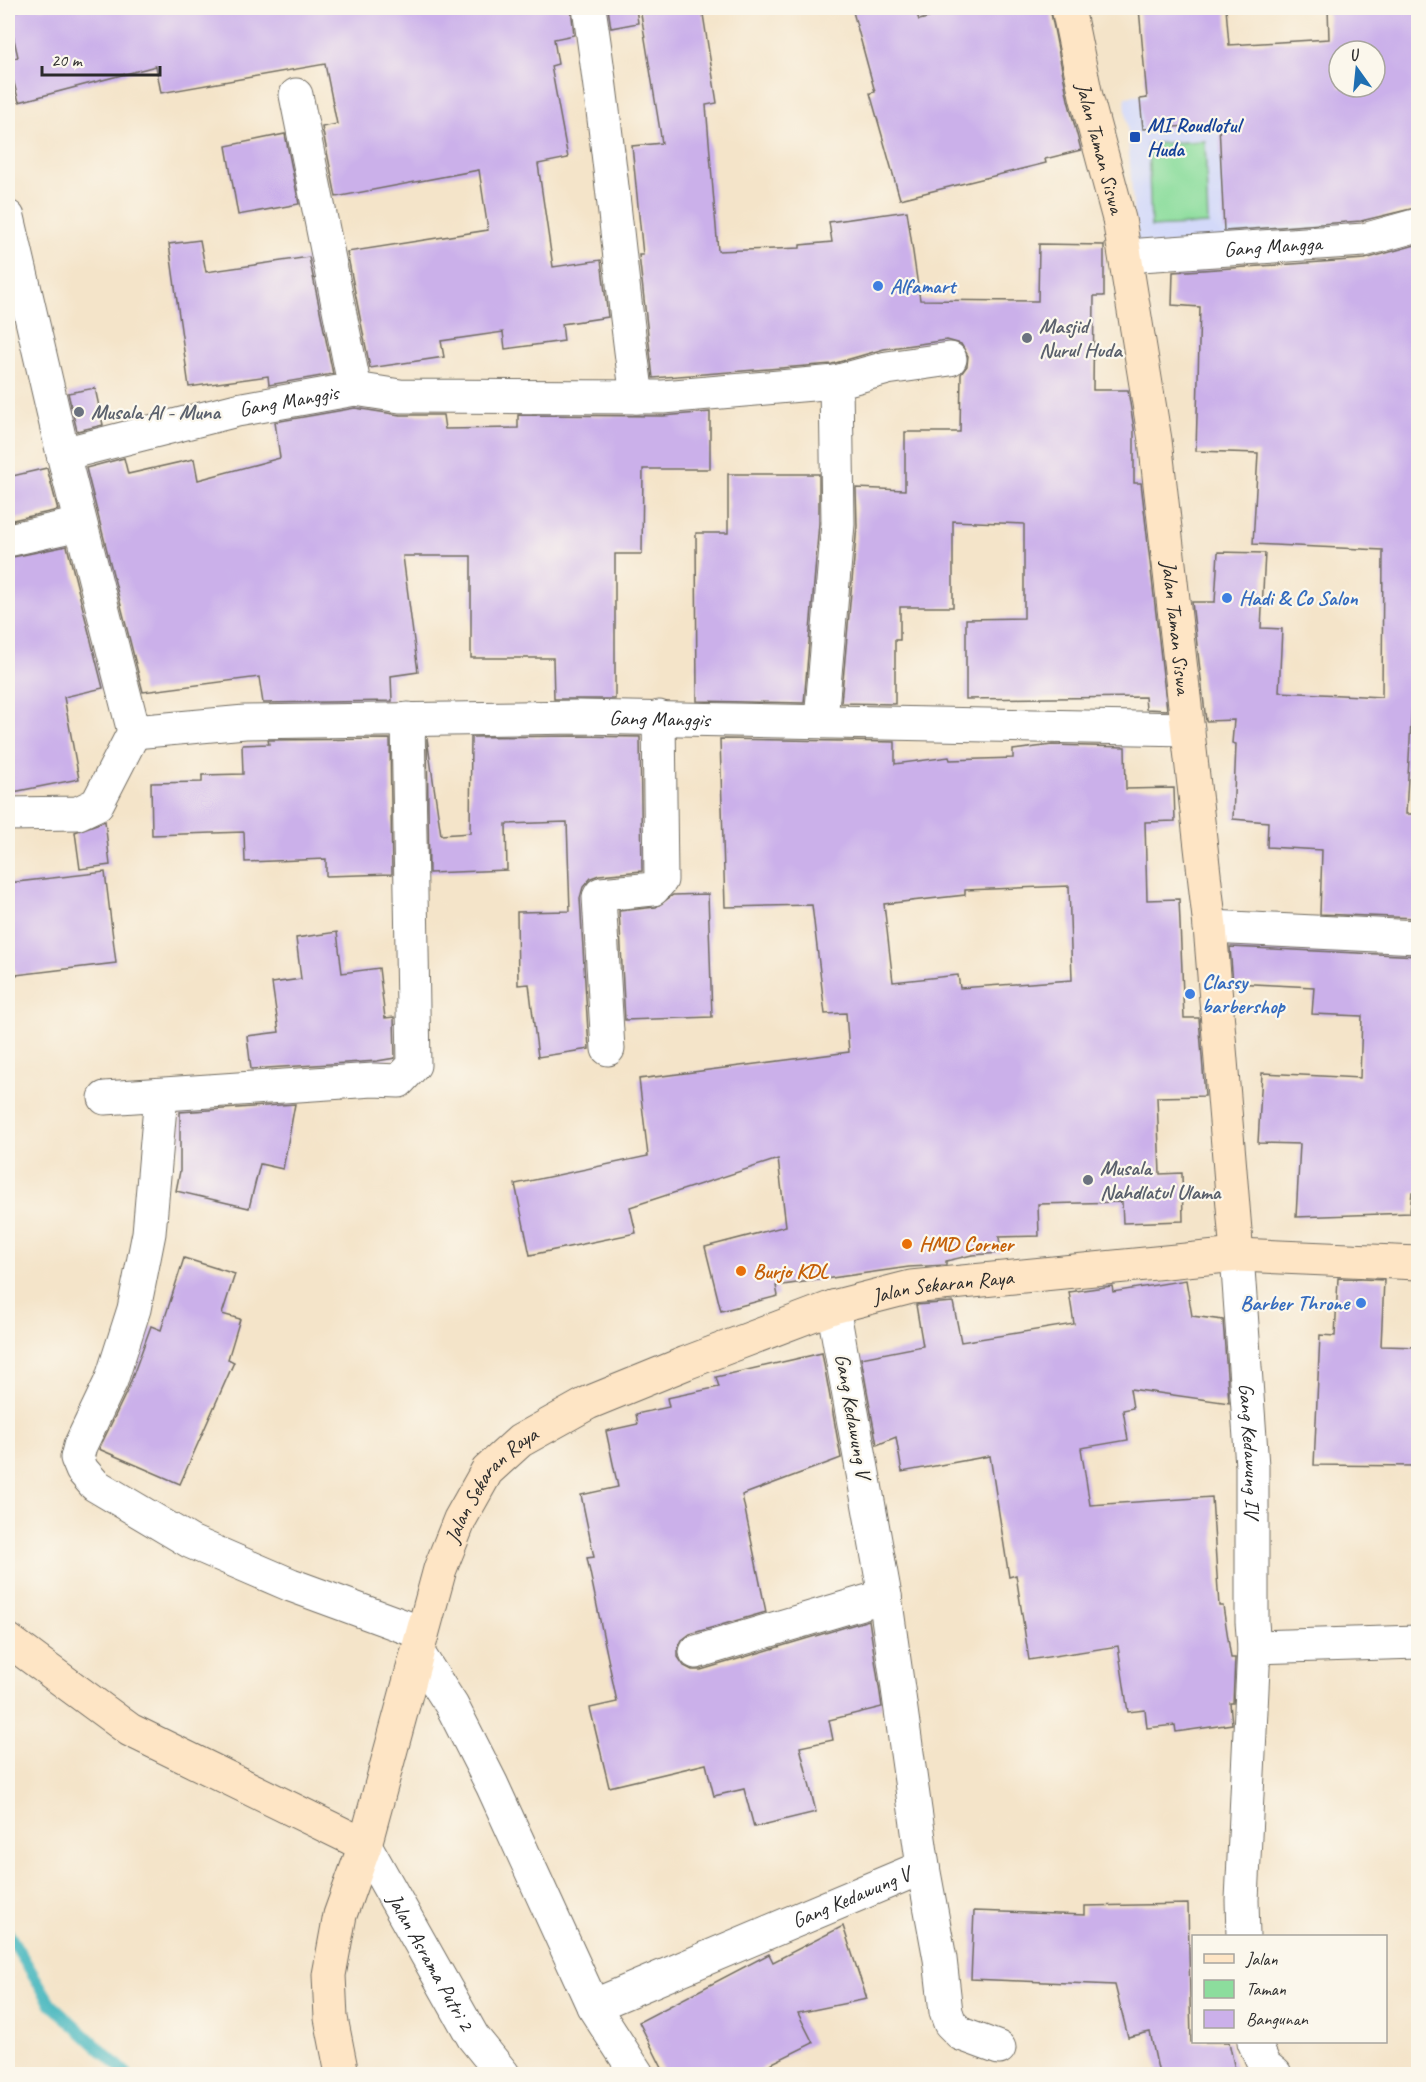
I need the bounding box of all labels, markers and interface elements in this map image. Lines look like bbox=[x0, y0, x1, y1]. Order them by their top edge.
scale bar bbox=[42, 39, 160, 77]
north arrow bbox=[1327, 39, 1387, 99]
text: U bbox=[1347, 44, 1363, 66]
text: 20 m bbox=[51, 49, 84, 71]
street label: Jalan Taman Siswa bbox=[1070, 80, 1131, 219]
place label: MI Roudlotul Huda bbox=[1147, 112, 1245, 162]
marker: MI Roudlotul Huda bbox=[1128, 130, 1142, 144]
street label: Gang Mangga bbox=[1223, 230, 1325, 262]
place label: Alfamart bbox=[890, 273, 958, 299]
marker: Alfamart bbox=[871, 279, 885, 293]
place label: Masjid Nurul Huda bbox=[1039, 313, 1123, 363]
marker: Masjid Nurul Huda bbox=[1020, 331, 1034, 345]
street label: Gang Manggis bbox=[237, 379, 342, 422]
place label: Musala Al - Muna bbox=[91, 399, 221, 425]
marker: Musala Al - Muna bbox=[72, 405, 86, 419]
street label: Jalan Taman Siswa bbox=[1156, 559, 1197, 698]
place label: Hadi & Co Salon bbox=[1239, 585, 1358, 611]
marker: Hadi & Co Salon bbox=[1220, 591, 1234, 605]
street label: Gang Manggis bbox=[609, 705, 712, 733]
place label: Classy barbershop bbox=[1202, 969, 1287, 1019]
marker: Classy barbershop bbox=[1183, 987, 1197, 1001]
place label: Musala Nahdlatul Ulama bbox=[1100, 1155, 1222, 1205]
marker: Musala Nahdlatul Ulama bbox=[1081, 1173, 1095, 1187]
place label: HMD Corner bbox=[919, 1231, 1016, 1257]
marker: HMD Corner bbox=[900, 1237, 914, 1251]
place label: Burjo KDL bbox=[753, 1258, 829, 1284]
marker: Burjo KDL bbox=[734, 1264, 748, 1278]
street label: Jalan Sekaran Raya bbox=[868, 1264, 1016, 1310]
place label: Barber Throne bbox=[1240, 1290, 1351, 1316]
marker: Barber Throne bbox=[1354, 1296, 1368, 1310]
street label: Gang Kedawung V bbox=[829, 1352, 877, 1484]
street label: Gang Kedawung IV bbox=[1233, 1382, 1265, 1522]
street label: Jalan Sekaran Raya bbox=[438, 1420, 544, 1548]
street label: Gang Kedawung V bbox=[788, 1859, 917, 1934]
street label: Jalan Asrama Putri 2 bbox=[381, 1888, 480, 2036]
legend bbox=[1192, 1935, 1387, 2043]
text: Jalan bbox=[1245, 1948, 1278, 1970]
text: Taman bbox=[1246, 1978, 1287, 2000]
text: Bangunan bbox=[1246, 2008, 1309, 2030]

